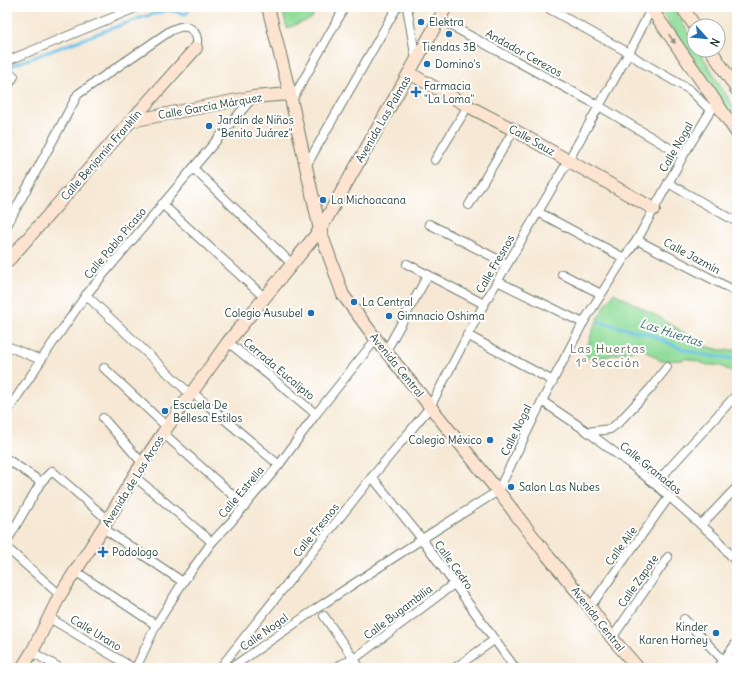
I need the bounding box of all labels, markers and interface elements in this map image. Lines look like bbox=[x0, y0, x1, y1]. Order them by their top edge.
place label: Elektra bbox=[429, 15, 464, 29]
marker: Elektra bbox=[416, 17, 426, 27]
north arrow bbox=[686, 18, 726, 58]
street label: Andador Cerezos bbox=[483, 26, 565, 80]
marker: Tiendas 3B bbox=[444, 29, 454, 39]
one-way arrow bbox=[668, 34, 676, 44]
text: N bbox=[707, 36, 723, 49]
place label: Tiendas 3B bbox=[422, 40, 476, 54]
place label: Domino's bbox=[435, 57, 481, 71]
marker: Domino's bbox=[422, 59, 432, 69]
street label: Avenida Las Palmas bbox=[352, 73, 414, 165]
place label: Farmacia "La Loma" bbox=[424, 79, 475, 106]
marker: Farmacia "La Loma" bbox=[411, 87, 421, 97]
street label: Calle García Márquez bbox=[157, 90, 263, 122]
street label: Calle Benjamín Franklin bbox=[58, 107, 144, 203]
place label: Jardín de Niños "Benito Juárez" bbox=[217, 113, 294, 140]
street label: Calle Nogal bbox=[656, 119, 696, 175]
marker: Jardín de Niños "Benito Juárez" bbox=[204, 121, 214, 131]
street label: Calle Sauz bbox=[506, 122, 558, 158]
place label: La Michoacana bbox=[331, 193, 406, 207]
marker: La Michoacana bbox=[318, 195, 328, 205]
street label: Calle Pablo Picaso bbox=[81, 204, 149, 282]
street label: Calle Fresnos bbox=[473, 232, 517, 296]
street label: Calle Jazmín bbox=[661, 235, 723, 277]
place label: La Central bbox=[362, 295, 413, 309]
marker: La Central bbox=[349, 297, 359, 307]
place label: Colegio Ausubel bbox=[225, 306, 303, 320]
marker: Colegio Ausubel bbox=[306, 308, 316, 318]
place label: Gimnacio Oshima bbox=[397, 309, 485, 323]
marker: Gimnacio Oshima bbox=[384, 311, 394, 321]
water label: Las Huertas bbox=[638, 315, 706, 350]
street label: Avenida Central bbox=[367, 330, 427, 400]
street label: Cerrada Eucalipto bbox=[240, 335, 318, 403]
district label: Las Huertas 1ª Sección bbox=[570, 341, 646, 370]
place label: Escuela De Bellesa Estilos bbox=[173, 398, 242, 425]
street label: Calle Nogal bbox=[498, 402, 534, 458]
marker: Escuela De Bellesa Estilos bbox=[160, 406, 170, 416]
street label: Avenida de Los Arcos bbox=[99, 433, 167, 529]
place label: Colegio México bbox=[409, 433, 482, 447]
marker: Colegio México bbox=[485, 435, 495, 445]
street label: Calle Granados bbox=[617, 439, 685, 497]
street label: Calle Estrella bbox=[215, 463, 267, 521]
place label: Salon Las Nubes bbox=[519, 480, 600, 494]
marker: Salon Las Nubes bbox=[506, 482, 516, 492]
street label: Calle Fresnos bbox=[290, 500, 342, 560]
street label: Calle Aile bbox=[602, 524, 640, 568]
street label: Calle Cedro bbox=[432, 538, 476, 592]
place label: Podologo bbox=[112, 545, 158, 559]
marker: Podologo bbox=[97, 546, 109, 558]
street label: Calle Zapote bbox=[615, 552, 661, 610]
street label: Calle Bugambilia bbox=[361, 582, 435, 642]
street label: Avenida Central bbox=[568, 584, 628, 654]
street label: Calle Nogal bbox=[237, 610, 291, 654]
street label: Calle Urano bbox=[68, 612, 124, 654]
place label: Kinder Karen Horney bbox=[639, 620, 709, 647]
marker: Kinder Karen Horney bbox=[711, 628, 721, 638]

